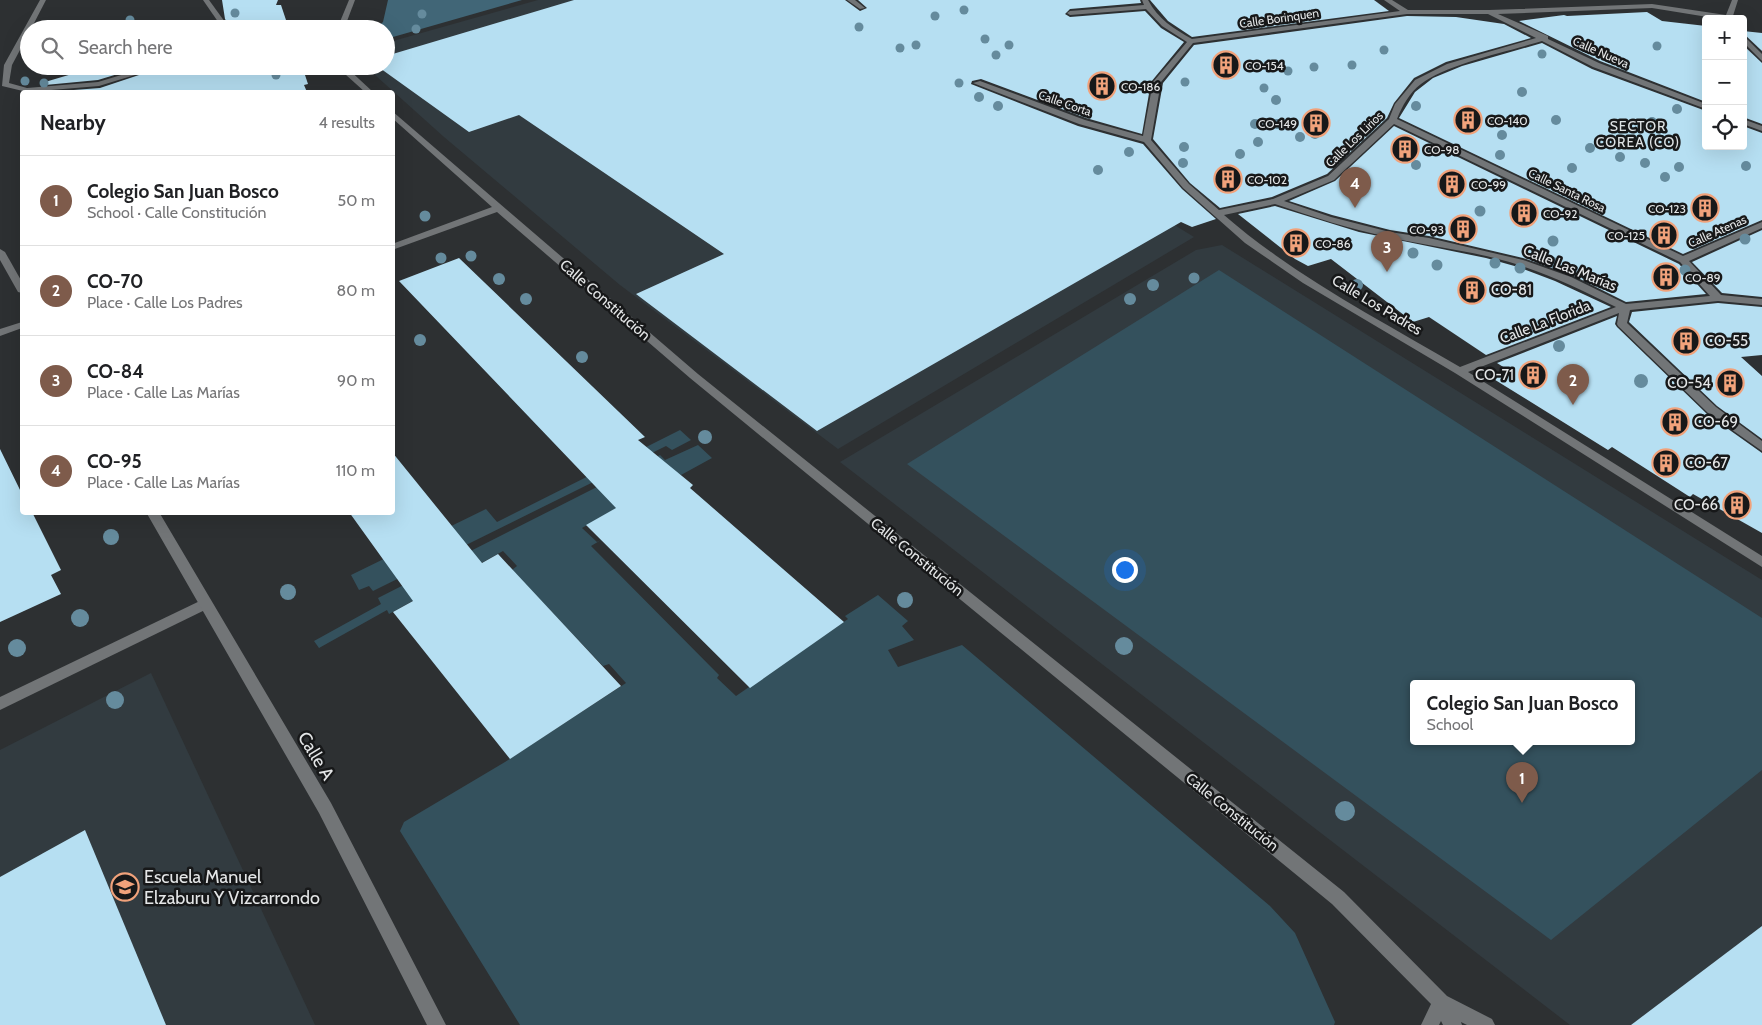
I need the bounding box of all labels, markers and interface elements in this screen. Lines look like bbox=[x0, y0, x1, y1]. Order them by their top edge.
street label: Calle Borinquen bbox=[1238, 5, 1320, 31]
map controls bbox=[1702, 15, 1747, 150]
button: + bbox=[1702, 15, 1747, 60]
search box bbox=[20, 20, 395, 75]
street label: Calle Nueva bbox=[1571, 33, 1632, 71]
icon: search bbox=[38, 34, 66, 62]
text: Search here bbox=[78, 36, 172, 59]
building icon: CO-154 bbox=[1211, 50, 1241, 80]
place label: CO-154 bbox=[1245, 58, 1284, 73]
button: − bbox=[1702, 60, 1747, 105]
building icon: CO-186 bbox=[1087, 71, 1117, 101]
place label: CO-186 bbox=[1121, 79, 1161, 94]
street label: Calle Corta bbox=[1037, 87, 1094, 119]
building icon: CO-140 bbox=[1453, 105, 1483, 135]
button: locate bbox=[1702, 105, 1747, 150]
building icon: CO-149 bbox=[1301, 108, 1331, 138]
street label: Calle Los Lirios bbox=[1322, 108, 1386, 170]
text: Nearby bbox=[40, 110, 106, 135]
text: 4 results bbox=[318, 113, 375, 132]
place label: CO-140 bbox=[1487, 113, 1528, 128]
place label: CO-149 bbox=[1258, 116, 1297, 131]
district label: SECTOR COREA (CO) bbox=[1596, 117, 1680, 151]
building icon: CO-98 bbox=[1390, 134, 1420, 164]
place label: CO-98 bbox=[1424, 142, 1460, 157]
building icon: CO-102 bbox=[1213, 164, 1243, 194]
street label: Calle Santa Rosa bbox=[1526, 165, 1608, 215]
pin: 4 bbox=[1339, 167, 1371, 208]
building icon: CO-99 bbox=[1437, 169, 1467, 199]
place label: CO-102 bbox=[1247, 172, 1287, 187]
place label: CO-99 bbox=[1471, 177, 1506, 192]
text: Colegio San Juan Bosco bbox=[87, 180, 279, 203]
text: 1 bbox=[53, 191, 59, 210]
text: 50 m bbox=[338, 191, 375, 210]
building icon: CO-123 bbox=[1690, 193, 1720, 223]
building icon: CO-92 bbox=[1509, 198, 1539, 228]
place label: CO-123 bbox=[1648, 201, 1686, 216]
text: School · Calle Constitución bbox=[87, 203, 266, 222]
place label: CO-92 bbox=[1543, 206, 1578, 221]
street label: Calle Atenas bbox=[1686, 211, 1749, 251]
building icon: CO-93 bbox=[1448, 214, 1478, 244]
building icon: CO-125 bbox=[1649, 220, 1679, 250]
place label: CO-93 bbox=[1409, 222, 1444, 237]
building icon: CO-86 bbox=[1281, 228, 1311, 258]
place label: CO-125 bbox=[1607, 228, 1645, 243]
pin: 3 bbox=[1371, 231, 1403, 272]
place label: CO-86 bbox=[1315, 236, 1351, 251]
street label: Calle Las Marías bbox=[1521, 241, 1619, 295]
street label: Calle Constitución bbox=[556, 256, 654, 344]
building icon: CO-89 bbox=[1651, 262, 1681, 292]
text: CO-70 bbox=[87, 270, 143, 293]
place label: CO-89 bbox=[1685, 270, 1721, 285]
street label: Calle Los Padres bbox=[1329, 271, 1425, 339]
building icon: CO-81 bbox=[1457, 275, 1487, 305]
text: 2 bbox=[52, 281, 60, 300]
text: 80 m bbox=[337, 281, 375, 300]
place label: CO-81 bbox=[1491, 281, 1532, 299]
text: Place · Calle Los Padres bbox=[87, 293, 243, 312]
street label: Calle La Florida bbox=[1497, 296, 1594, 348]
building icon: CO-55 bbox=[1671, 326, 1701, 356]
place label: CO-55 bbox=[1705, 332, 1748, 350]
text: CO-84 bbox=[87, 360, 144, 383]
building icon: CO-71 bbox=[1518, 360, 1548, 390]
pin: 2 bbox=[1557, 364, 1589, 405]
place label: CO-71 bbox=[1475, 366, 1514, 384]
building icon: CO-54 bbox=[1715, 368, 1745, 398]
text: 3 bbox=[52, 371, 60, 390]
text: 90 m bbox=[337, 371, 375, 390]
place label: CO-54 bbox=[1667, 374, 1711, 392]
text: Place · Calle Las Marías bbox=[87, 383, 240, 402]
building icon: CO-69 bbox=[1660, 407, 1690, 437]
place label: CO-69 bbox=[1694, 413, 1738, 431]
building icon: CO-67 bbox=[1651, 448, 1681, 478]
text: CO-95 bbox=[87, 450, 142, 473]
place label: CO-67 bbox=[1685, 454, 1728, 472]
text: 4 bbox=[51, 461, 61, 480]
text: 110 m bbox=[336, 461, 375, 480]
text: Place · Calle Las Marías bbox=[87, 473, 240, 492]
building icon: CO-66 bbox=[1722, 490, 1752, 520]
place label: CO-66 bbox=[1674, 496, 1718, 514]
street label: Calle Constitución bbox=[867, 514, 967, 600]
your location bbox=[1112, 557, 1138, 583]
popup bbox=[1410, 680, 1635, 745]
text: Colegio San Juan Bosco bbox=[1427, 692, 1618, 715]
text: School bbox=[1427, 715, 1473, 734]
street label: Calle A bbox=[293, 728, 339, 784]
pin: 1 bbox=[1506, 762, 1538, 803]
street label: Calle Constitución bbox=[1182, 769, 1282, 855]
place label: Escuela Manuel Elzaburu Y Vizcarrondo bbox=[144, 866, 320, 909]
school or university icon: Escuela Manuel Elzaburu Y Vizcarrondo bbox=[110, 872, 140, 902]

